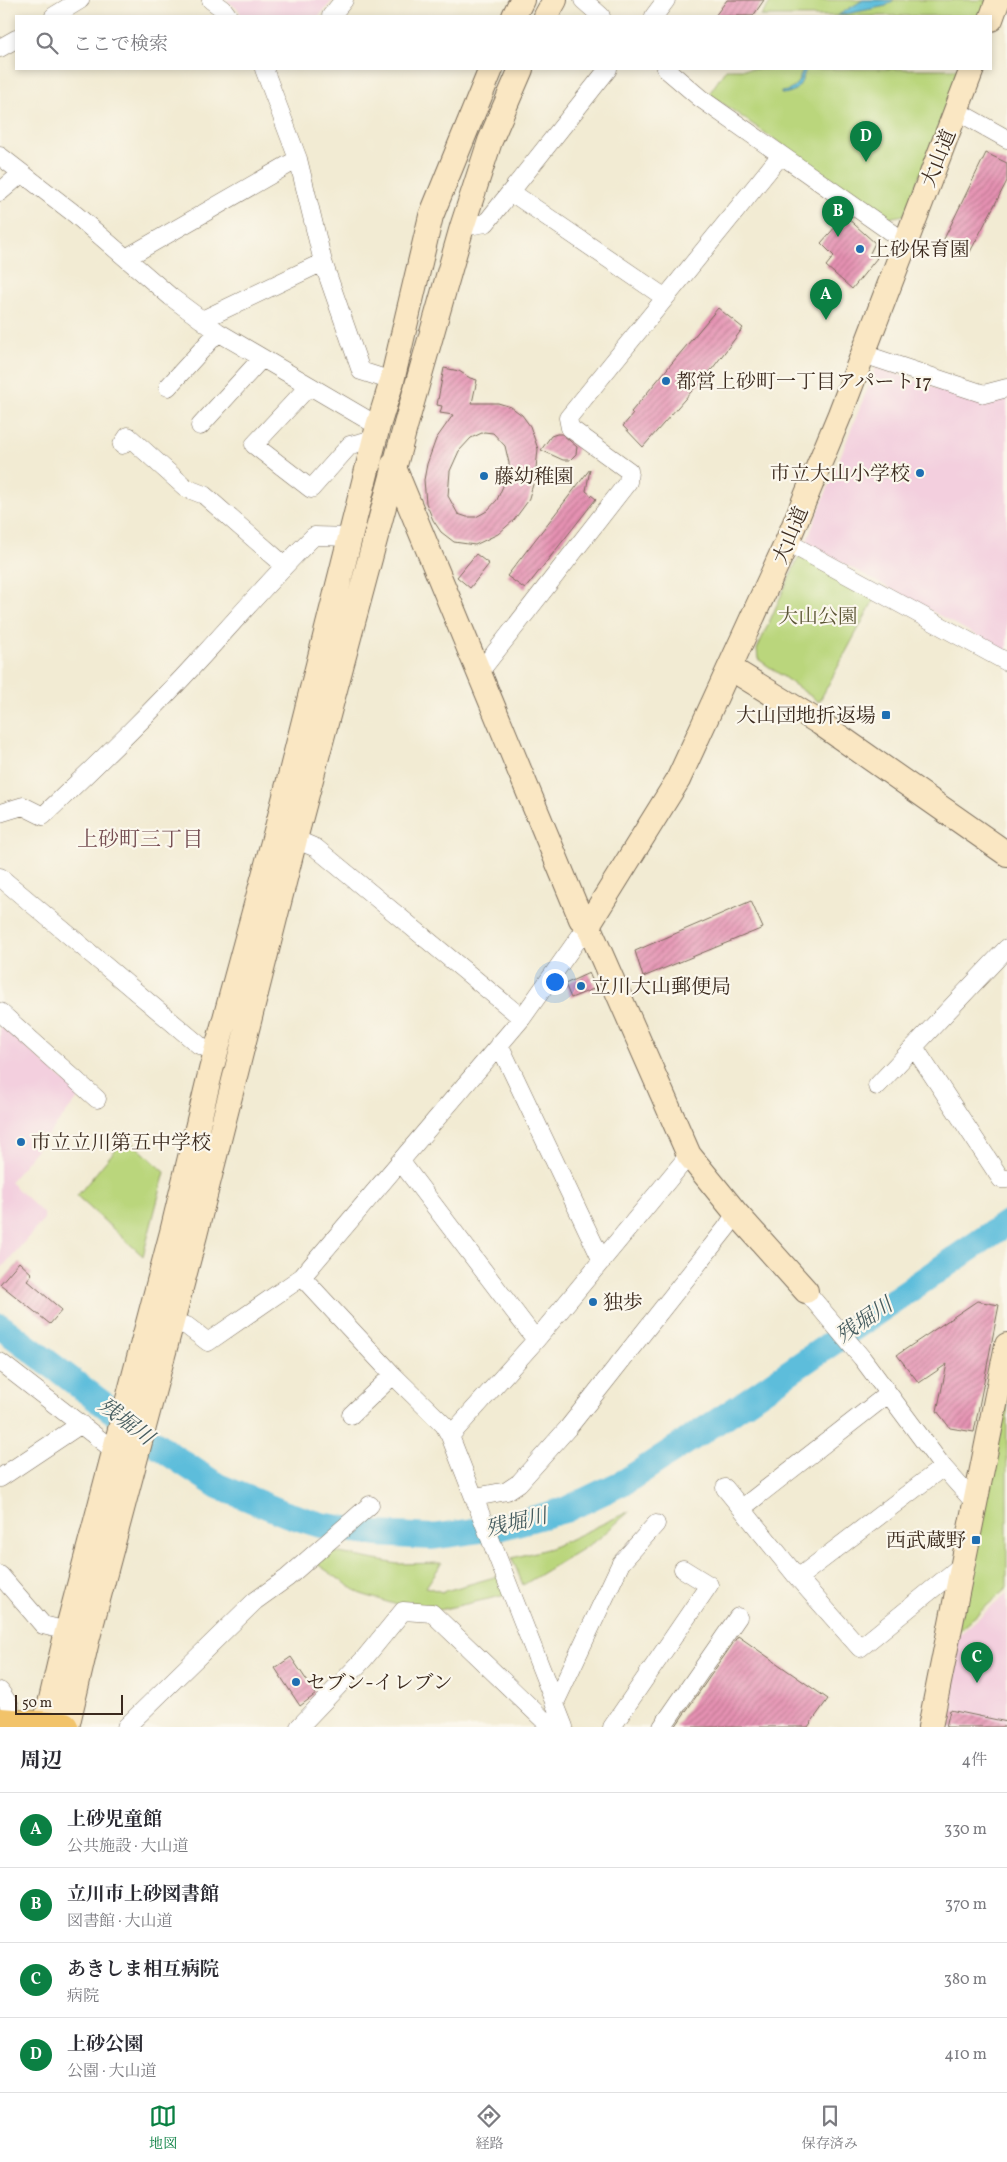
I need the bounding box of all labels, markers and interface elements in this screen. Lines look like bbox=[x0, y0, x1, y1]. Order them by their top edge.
search box bbox=[15, 15, 992, 70]
icon: search bbox=[33, 29, 61, 57]
text: ここで検索 bbox=[73, 32, 168, 58]
pin: D bbox=[850, 121, 882, 162]
street label: 大山道 bbox=[916, 126, 964, 192]
pin: B bbox=[822, 196, 854, 237]
place label: 上砂保育園 bbox=[870, 237, 970, 265]
marker: 上砂保育園 bbox=[854, 243, 866, 255]
pin: A bbox=[810, 279, 842, 320]
place label: 都営上砂町一丁目アパート17 bbox=[676, 369, 932, 397]
marker: 都営上砂町一丁目アパート17 bbox=[660, 375, 672, 387]
place label: 市立大山小学校 bbox=[770, 461, 910, 489]
place label: 藤幼稚園 bbox=[494, 464, 574, 492]
marker: 市立大山小学校 bbox=[914, 467, 926, 479]
marker: 藤幼稚園 bbox=[478, 470, 490, 482]
street label: 大山道 bbox=[767, 503, 816, 569]
park label: 大山公園 bbox=[778, 604, 858, 632]
place label: 大山団地折返場 bbox=[736, 703, 876, 731]
marker: 大山団地折返場 bbox=[880, 709, 892, 721]
district label: 上砂町三丁目 bbox=[77, 826, 203, 855]
your location bbox=[542, 969, 568, 995]
place label: 立川大山郵便局 bbox=[591, 974, 731, 1002]
marker: 立川大山郵便局 bbox=[575, 980, 587, 992]
place label: 市立立川第五中学校 bbox=[31, 1130, 211, 1158]
marker: 市立立川第五中学校 bbox=[15, 1136, 27, 1148]
place label: 独歩 bbox=[603, 1290, 643, 1318]
water label: 残堀川 bbox=[831, 1290, 901, 1351]
marker: 独歩 bbox=[587, 1296, 599, 1308]
water label: 残堀川 bbox=[91, 1392, 161, 1454]
water label: 残堀川 bbox=[482, 1502, 552, 1545]
place label: 西武蔵野 bbox=[886, 1528, 966, 1556]
marker: 西武蔵野 bbox=[970, 1534, 982, 1546]
pin: C bbox=[961, 1642, 993, 1683]
place label: セブン-イレブン bbox=[306, 1670, 453, 1698]
marker: セブン-イレブン bbox=[290, 1676, 302, 1688]
scale bar bbox=[15, 1692, 122, 1715]
text: 50 m bbox=[22, 1694, 52, 1713]
text: 周辺 bbox=[20, 1747, 62, 1776]
text: 4件 bbox=[961, 1750, 987, 1772]
text: 上砂児童館 bbox=[67, 1807, 162, 1833]
text: A bbox=[30, 1819, 42, 1841]
text: 330 m bbox=[944, 1819, 987, 1841]
text: 公共施設 · 大山道 bbox=[67, 1836, 189, 1858]
text: 立川市上砂図書館 bbox=[67, 1882, 219, 1908]
text: B bbox=[31, 1894, 41, 1916]
text: 370 m bbox=[945, 1894, 987, 1916]
text: 図書館 · 大山道 bbox=[67, 1911, 173, 1933]
text: あきしま相互病院 bbox=[67, 1957, 219, 1983]
text: C bbox=[31, 1969, 41, 1991]
text: 380 m bbox=[944, 1969, 987, 1991]
text: 病院 bbox=[67, 1986, 99, 2008]
text: 上砂公園 bbox=[67, 2032, 143, 2058]
text: D bbox=[30, 2044, 42, 2066]
text: 410 m bbox=[944, 2044, 987, 2066]
text: 公園 · 大山道 bbox=[67, 2061, 157, 2083]
tab: 地図 bbox=[149, 2102, 177, 2154]
tab: 経路 bbox=[475, 2102, 503, 2154]
tab: 保存済み bbox=[802, 2102, 858, 2154]

